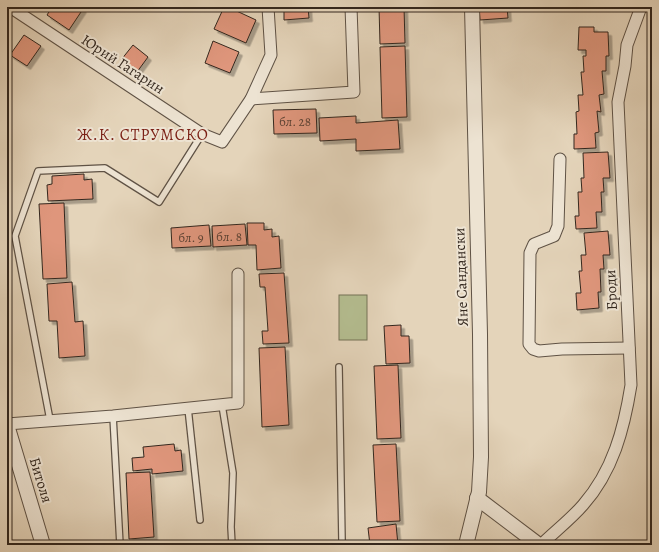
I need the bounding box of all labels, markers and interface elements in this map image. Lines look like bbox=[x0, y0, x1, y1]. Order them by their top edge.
street label: Юрий Гагарин bbox=[78, 30, 169, 99]
house number: бл. 28 bbox=[279, 113, 311, 130]
district label: Ж.К. СТРУМСКО bbox=[77, 124, 209, 146]
street label: Яне Сандански bbox=[449, 227, 473, 327]
house number: бл. 8 bbox=[216, 228, 242, 245]
house number: бл. 9 bbox=[178, 229, 204, 246]
street label: Броди bbox=[600, 269, 622, 311]
street label: Битоля bbox=[25, 455, 57, 505]

